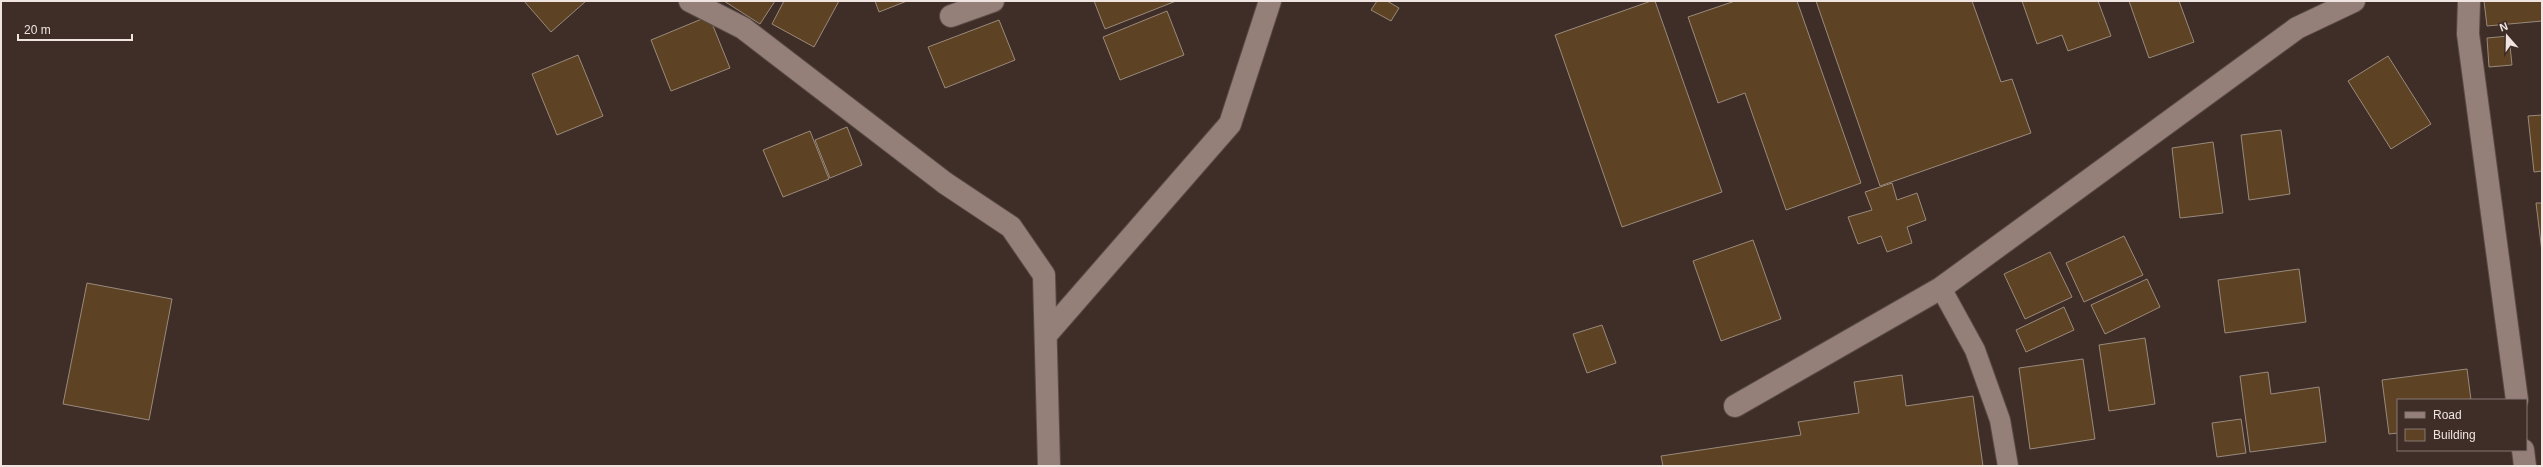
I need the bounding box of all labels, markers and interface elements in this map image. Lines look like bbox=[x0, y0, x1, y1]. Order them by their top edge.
scale bar bbox=[18, 16, 132, 42]
north arrow bbox=[2487, 16, 2527, 56]
text: N bbox=[2498, 20, 2509, 34]
text: 20 m bbox=[24, 23, 51, 37]
legend bbox=[2397, 399, 2527, 451]
text: Road bbox=[2433, 408, 2462, 422]
text: Building bbox=[2433, 428, 2476, 442]

